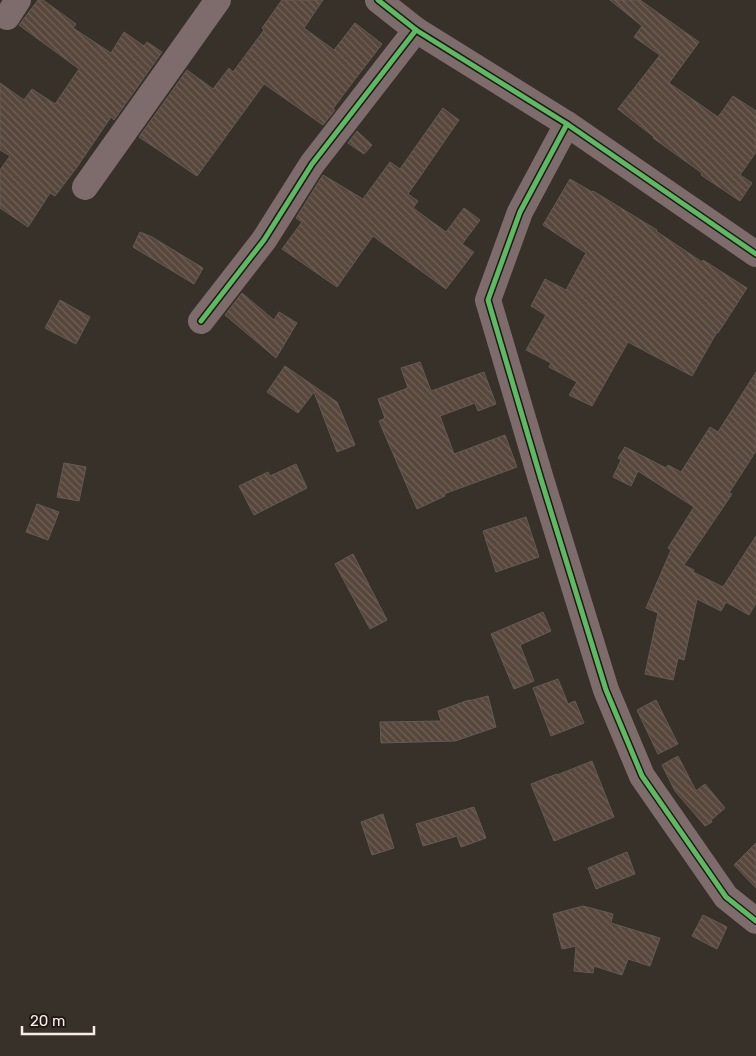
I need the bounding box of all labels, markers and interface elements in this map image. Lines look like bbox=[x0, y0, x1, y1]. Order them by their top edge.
scale bar bbox=[22, 1004, 95, 1036]
text: 20 m bbox=[30, 1012, 65, 1030]

